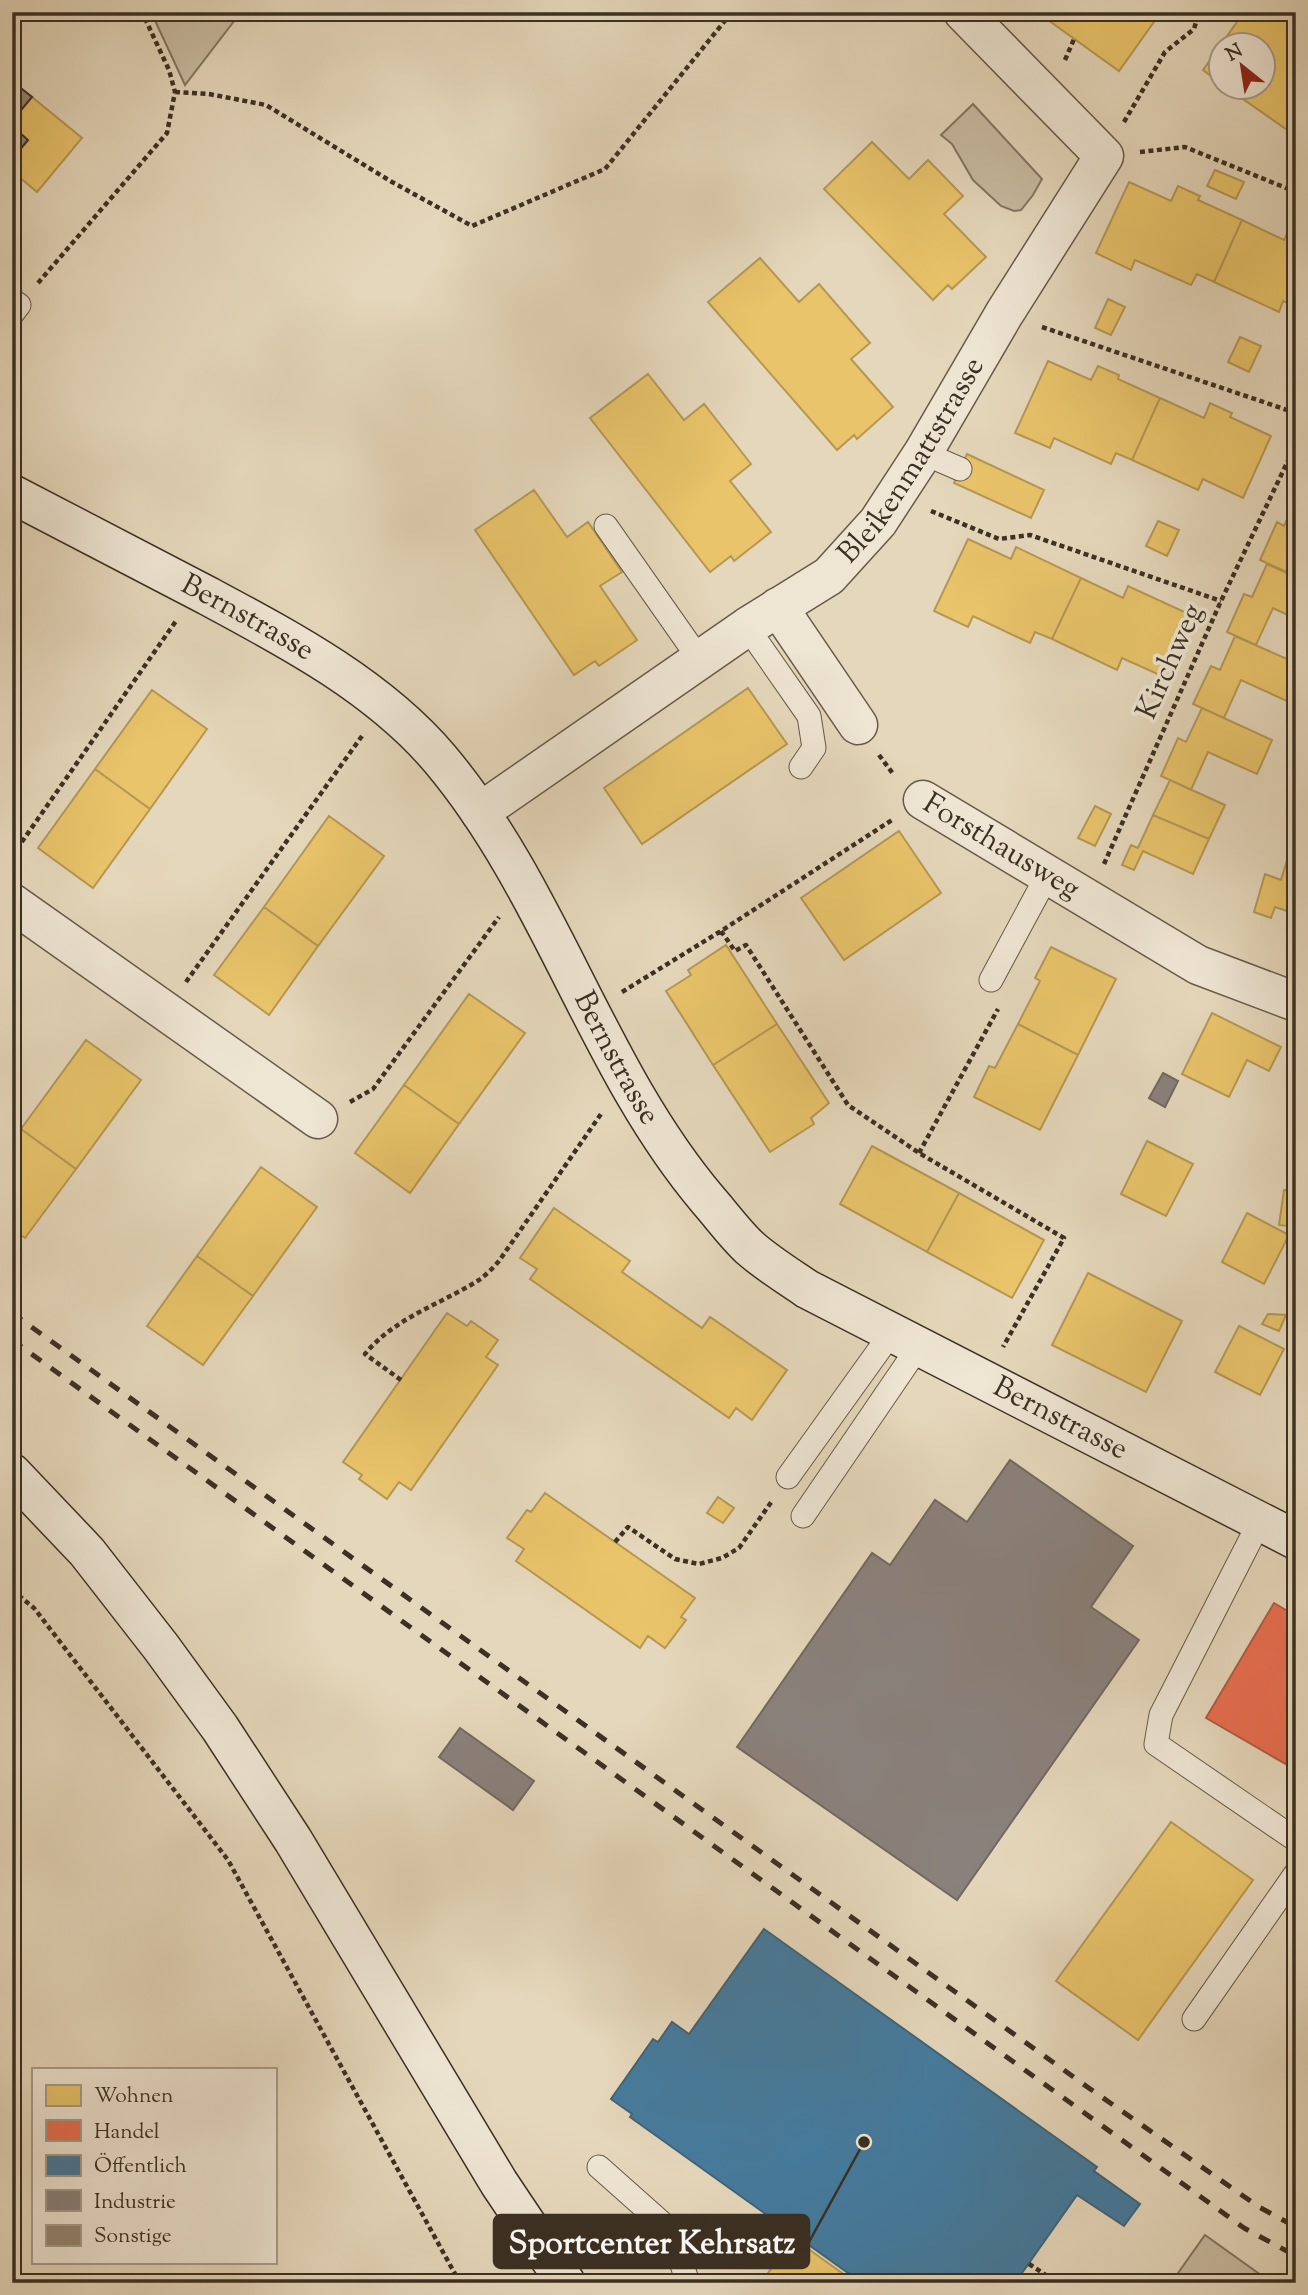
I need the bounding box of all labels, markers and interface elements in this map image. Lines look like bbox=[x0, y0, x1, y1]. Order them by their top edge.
north arrow bbox=[1206, 32, 1276, 102]
text: N bbox=[1221, 38, 1248, 69]
street label: Bleikenmattstrasse bbox=[828, 349, 996, 574]
street label: Bernstrasse bbox=[173, 564, 322, 672]
street label: Kirchweg bbox=[1126, 597, 1216, 727]
street label: Forsthausweg bbox=[914, 783, 1088, 911]
street label: Bernstrasse bbox=[562, 984, 670, 1134]
street label: Bernstrasse bbox=[985, 1366, 1135, 1471]
legend bbox=[32, 2068, 276, 2264]
text: Wohnen bbox=[94, 2082, 173, 2112]
text: Handel bbox=[94, 2118, 160, 2148]
text: Öffentlich bbox=[94, 2152, 187, 2182]
text: Industrie bbox=[94, 2188, 176, 2218]
callout: Sportcenter Kehrsatz bbox=[494, 2215, 809, 2268]
text: Sonstige bbox=[94, 2222, 172, 2252]
text: Sportcenter Kehrsatz bbox=[509, 2222, 795, 2268]

